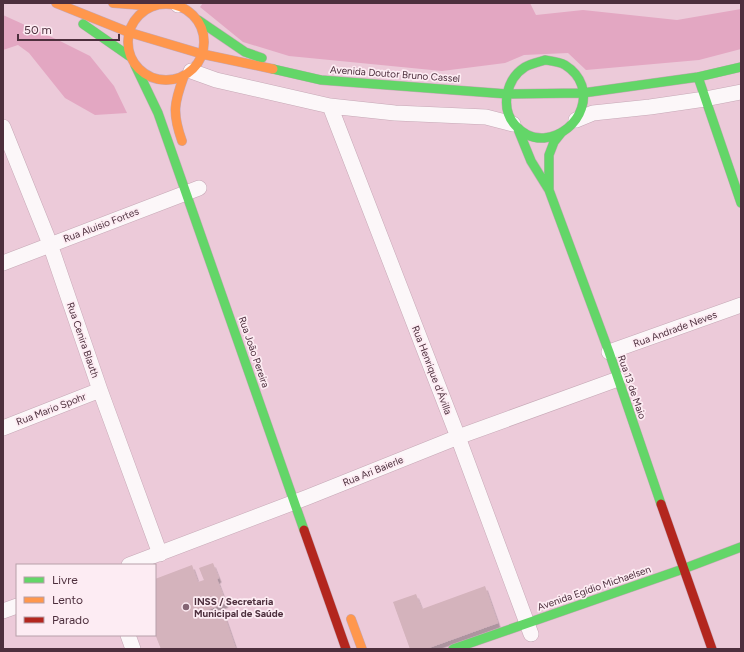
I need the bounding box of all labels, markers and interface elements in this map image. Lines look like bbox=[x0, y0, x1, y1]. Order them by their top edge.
scale bar bbox=[18, 16, 119, 42]
text: 50 m bbox=[24, 23, 52, 37]
street label: Avenida Doutor Bruno Cassel bbox=[330, 63, 460, 85]
street label: Rua Aluisio Fortes bbox=[61, 204, 141, 245]
street label: Rua Cenira Blauth bbox=[64, 300, 102, 380]
street label: Rua Andrade Neves bbox=[631, 308, 719, 350]
street label: Rua João Pereira bbox=[236, 315, 272, 389]
street label: Rua Henrique d'Ávilla bbox=[409, 324, 455, 416]
street label: Rua 13 de Maio bbox=[615, 353, 649, 421]
street label: Rua Mario Spohr bbox=[14, 389, 88, 428]
street label: Rua Ari Baierle bbox=[341, 453, 406, 489]
street label: Avenida Egídio Michaelsen bbox=[535, 562, 653, 614]
legend bbox=[16, 564, 156, 636]
text: Livre bbox=[52, 573, 78, 587]
text: Lento bbox=[52, 593, 83, 607]
place label: INSS / Secretaria Municipal de Saúde bbox=[194, 595, 284, 620]
marker: INSS / Secretaria Municipal de Saúde bbox=[181, 602, 191, 612]
text: Parado bbox=[52, 613, 89, 627]

